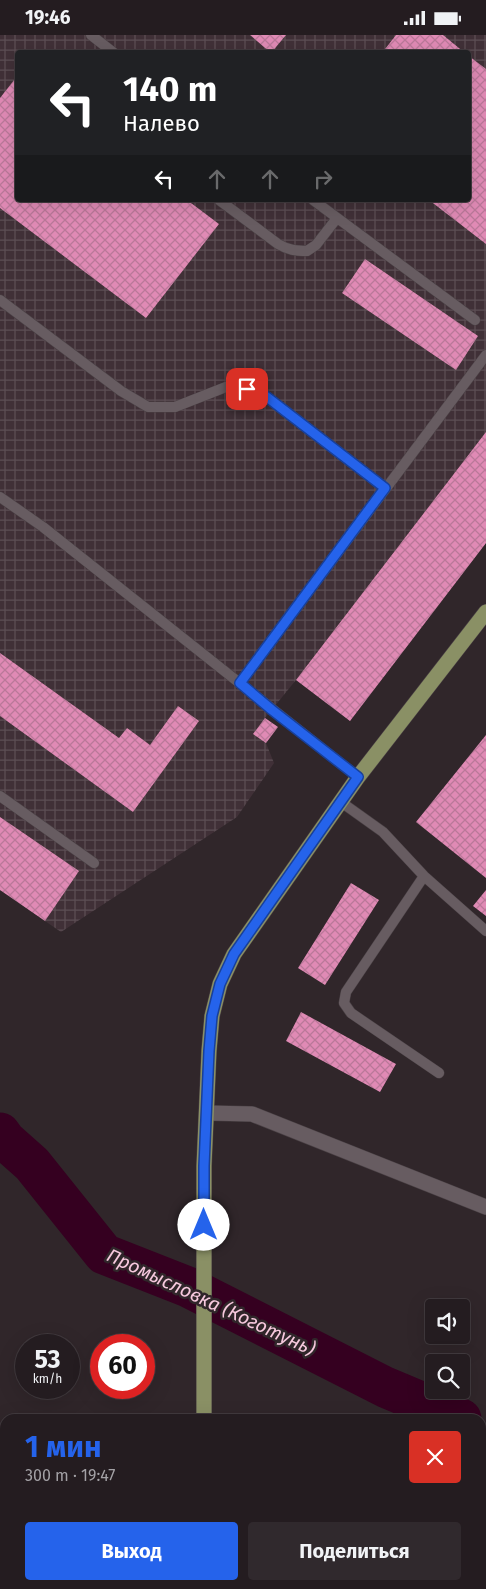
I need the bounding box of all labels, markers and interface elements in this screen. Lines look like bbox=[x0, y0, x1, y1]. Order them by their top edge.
text: 19:46 bbox=[25, 6, 70, 29]
text: 140 m bbox=[123, 68, 217, 110]
icon: left bbox=[40, 70, 105, 135]
text: Налево bbox=[123, 110, 200, 137]
icon: left bbox=[150, 165, 178, 193]
icon: ahead bbox=[203, 165, 231, 193]
icon: ahead bbox=[256, 165, 284, 193]
icon: right bbox=[309, 165, 337, 193]
pin bbox=[226, 368, 268, 410]
icon: arrive bbox=[233, 375, 261, 403]
position arrow bbox=[177, 1198, 229, 1250]
water label: Промысловка (Коготунь) bbox=[103, 1244, 319, 1360]
map controls bbox=[425, 1299, 470, 1399]
button: sound bbox=[425, 1299, 470, 1344]
speed limit sign: 60 bbox=[90, 1334, 155, 1399]
text: 53 bbox=[34, 1345, 61, 1375]
button: search bbox=[425, 1354, 470, 1399]
text: km/h bbox=[33, 1372, 62, 1386]
text: 1 мин bbox=[25, 1429, 102, 1465]
button: close bbox=[409, 1431, 461, 1483]
text: 300 m · 19:47 bbox=[25, 1466, 115, 1485]
button: Выход bbox=[25, 1522, 238, 1580]
button: Поделиться bbox=[248, 1522, 461, 1580]

